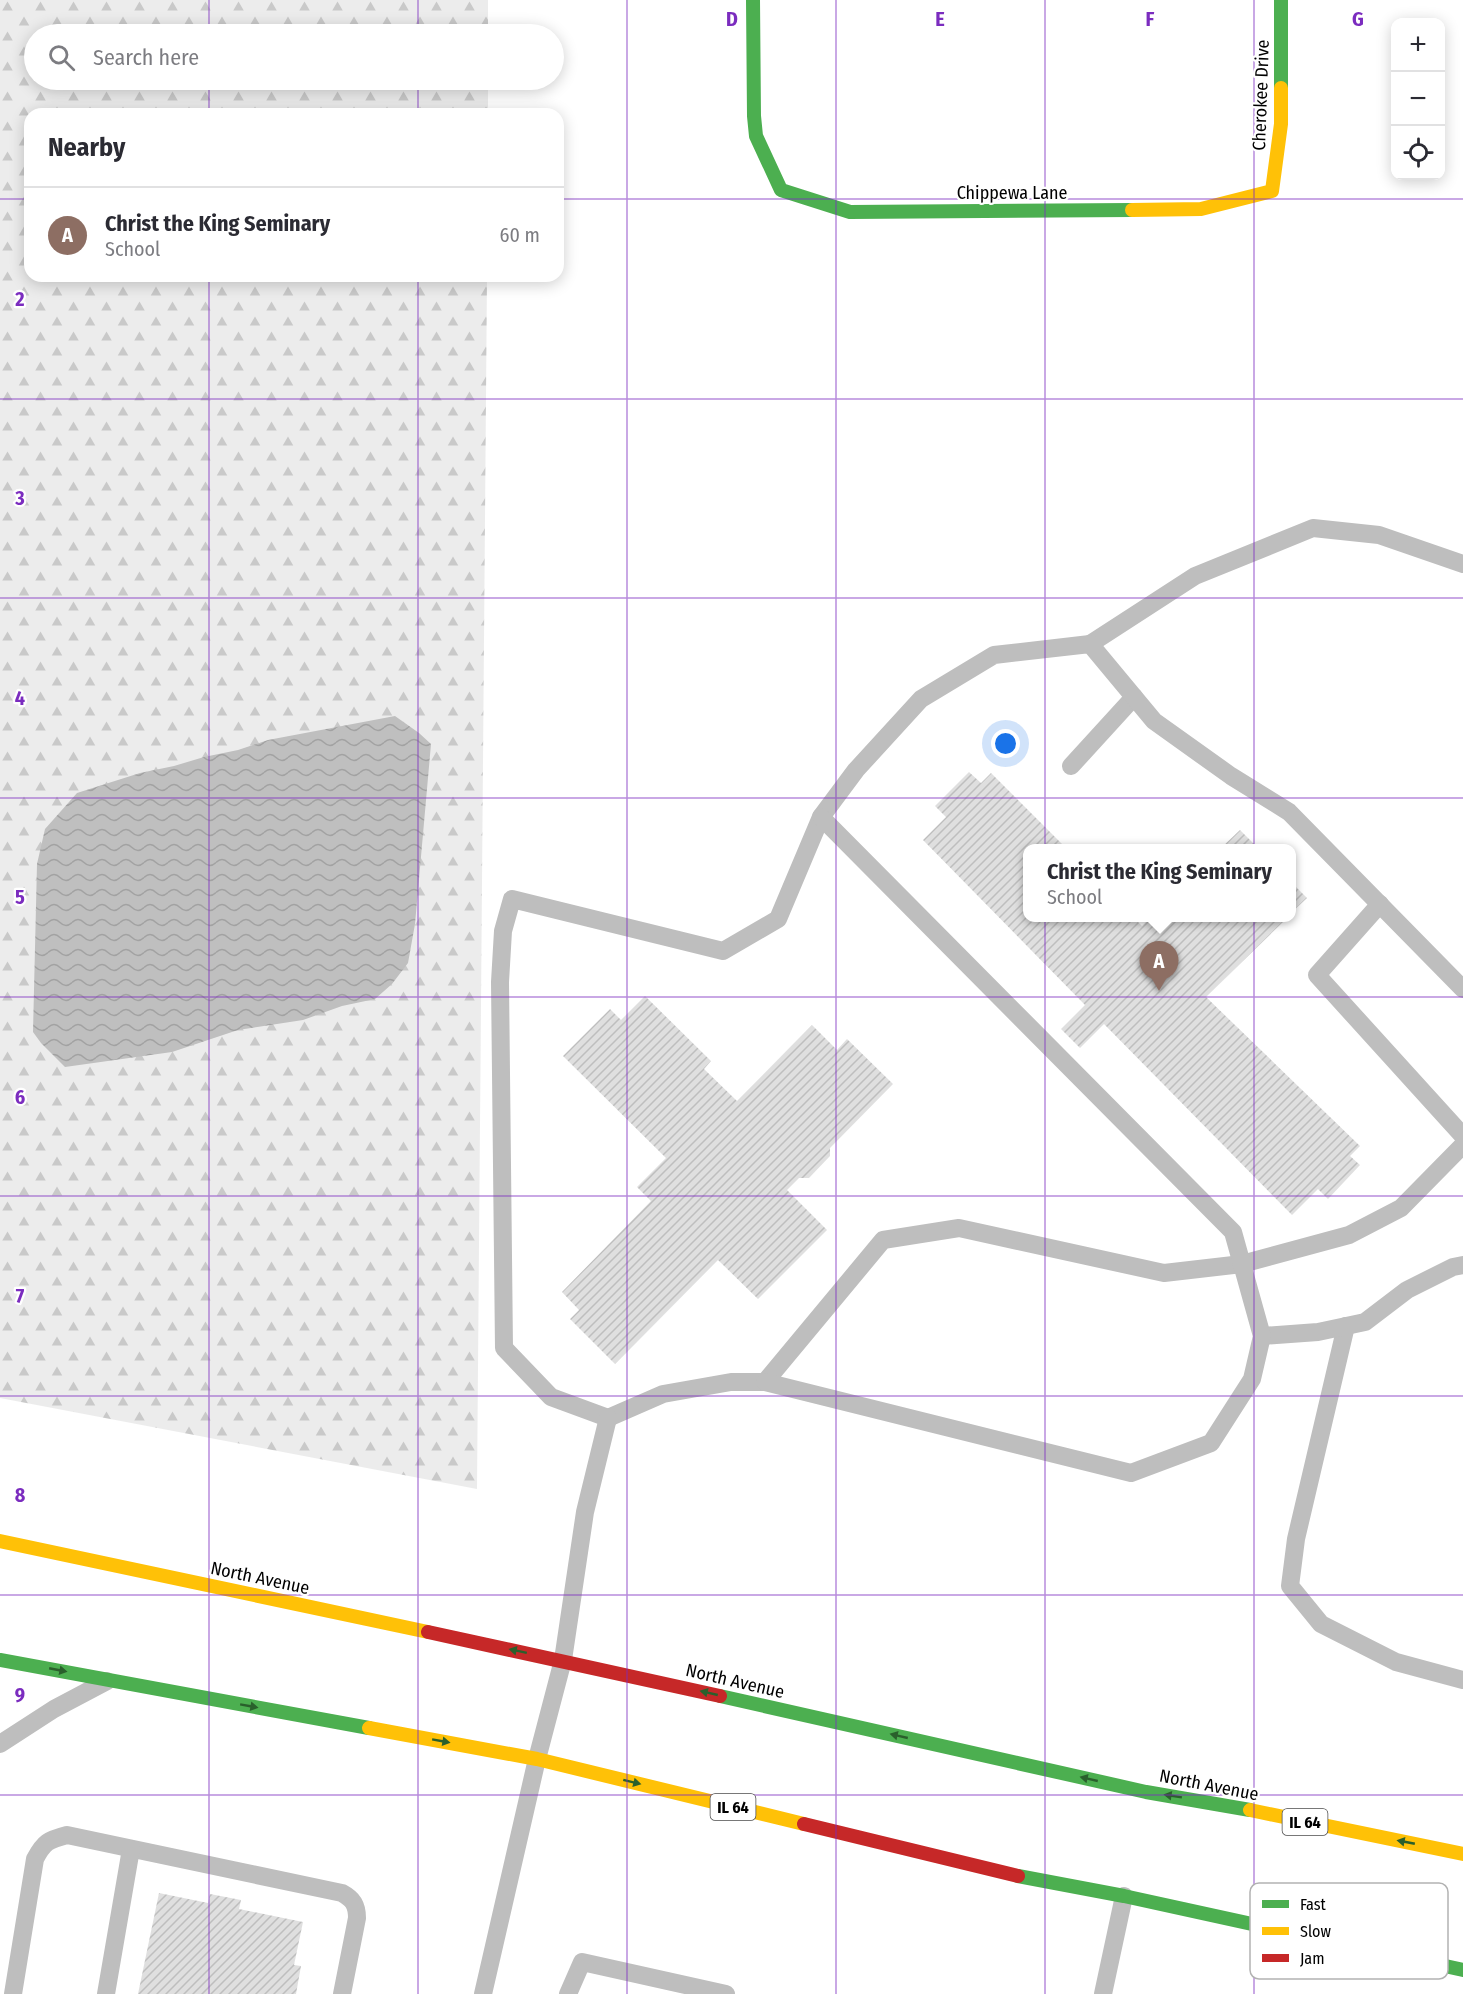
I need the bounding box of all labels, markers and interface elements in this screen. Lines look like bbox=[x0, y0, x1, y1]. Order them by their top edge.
text: D bbox=[726, 7, 738, 31]
text: E bbox=[935, 7, 945, 31]
text: F bbox=[1146, 7, 1155, 31]
text: G bbox=[1352, 7, 1364, 31]
map controls bbox=[1391, 18, 1445, 180]
button: + bbox=[1391, 18, 1445, 72]
search box bbox=[24, 24, 564, 90]
street label: Cherokee Drive bbox=[1248, 39, 1274, 151]
icon: search bbox=[45, 41, 78, 74]
text: Search here bbox=[93, 44, 199, 71]
button: − bbox=[1391, 72, 1445, 126]
button: locate bbox=[1391, 126, 1445, 180]
text: Nearby bbox=[48, 132, 125, 163]
street label: Chippewa Lane bbox=[957, 182, 1067, 204]
text: Christ the King Seminary bbox=[105, 210, 330, 237]
text: A bbox=[62, 223, 73, 247]
text: 60 m bbox=[500, 223, 540, 247]
text: School bbox=[105, 237, 160, 261]
text: 2 bbox=[14, 287, 25, 311]
text: 3 bbox=[14, 486, 25, 510]
text: 4 bbox=[15, 686, 25, 710]
your location bbox=[991, 729, 1020, 758]
popup bbox=[1023, 844, 1296, 922]
text: Christ the King Seminary bbox=[1047, 858, 1272, 885]
text: 5 bbox=[15, 885, 25, 909]
text: School bbox=[1047, 885, 1102, 909]
pin: A bbox=[1140, 942, 1178, 991]
text: 6 bbox=[15, 1085, 25, 1109]
text: 7 bbox=[16, 1284, 25, 1308]
text: 8 bbox=[15, 1483, 26, 1507]
street label: North Avenue bbox=[209, 1557, 311, 1599]
one-way arrow bbox=[509, 1646, 528, 1655]
street label: North Avenue bbox=[684, 1659, 786, 1703]
one-way arrow bbox=[48, 1666, 67, 1675]
text: 9 bbox=[15, 1683, 25, 1707]
one-way arrow bbox=[699, 1688, 718, 1697]
one-way arrow bbox=[240, 1702, 259, 1711]
one-way arrow bbox=[889, 1731, 908, 1740]
one-way arrow bbox=[432, 1737, 451, 1746]
street label: North Avenue bbox=[1158, 1765, 1260, 1805]
one-way arrow bbox=[1080, 1773, 1099, 1783]
one-way arrow bbox=[622, 1778, 641, 1788]
one-way arrow bbox=[1164, 1791, 1183, 1800]
road number: IL 64 bbox=[710, 1794, 756, 1820]
road number: IL 64 bbox=[1282, 1809, 1328, 1835]
one-way arrow bbox=[1396, 1837, 1415, 1846]
legend bbox=[1250, 1883, 1448, 1979]
text: Fast bbox=[1300, 1895, 1327, 1914]
text: Slow bbox=[1300, 1922, 1331, 1941]
text: Jam bbox=[1300, 1949, 1325, 1968]

